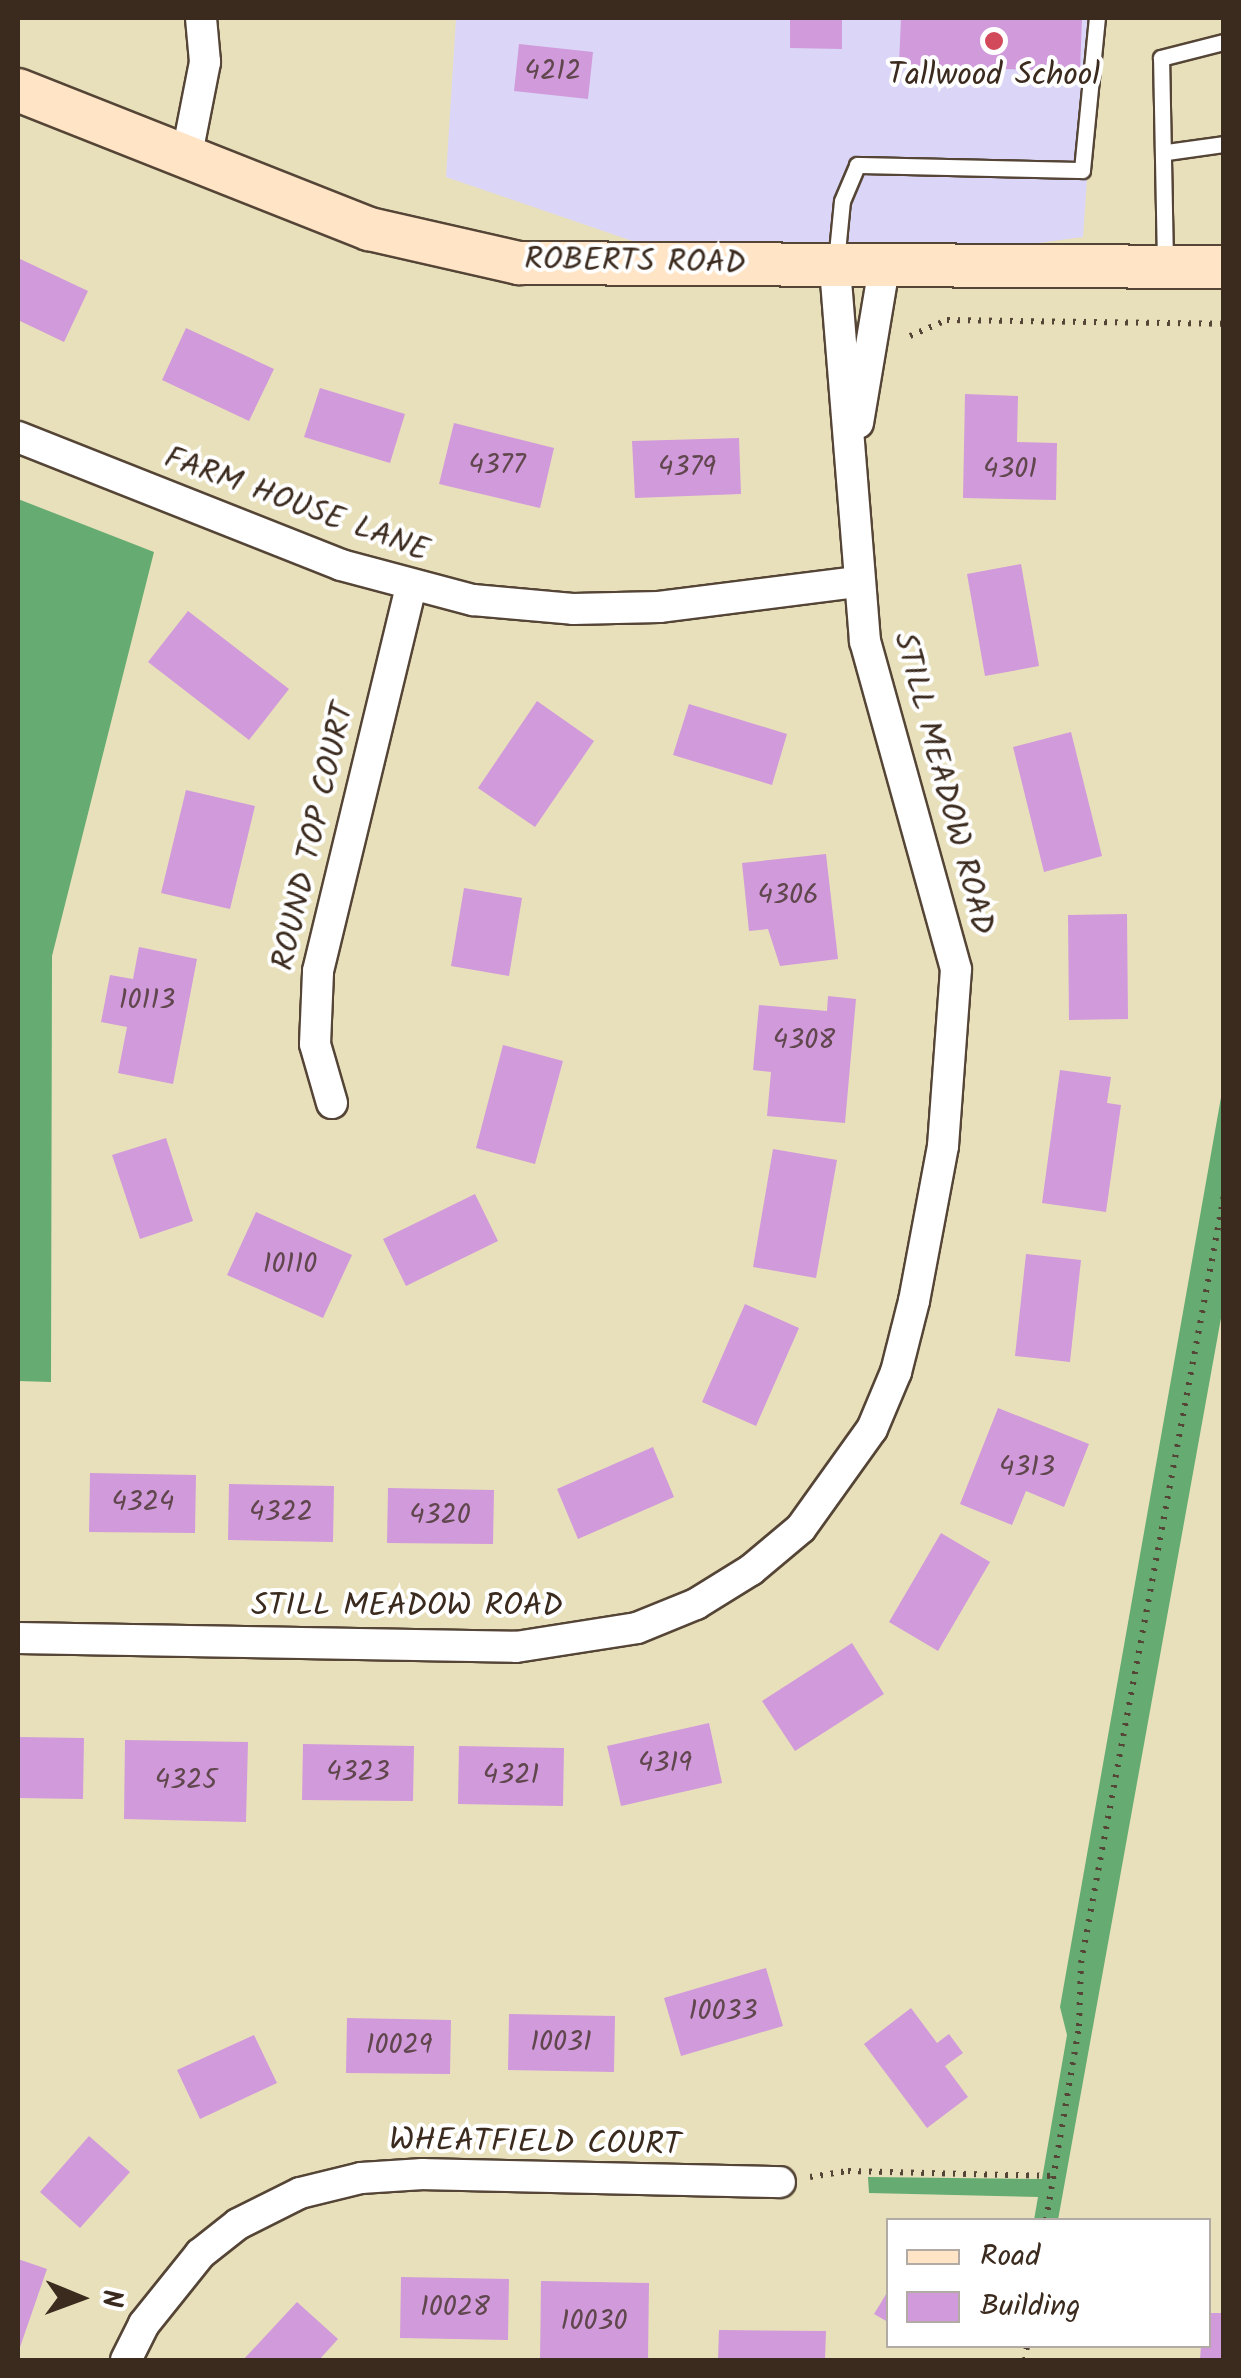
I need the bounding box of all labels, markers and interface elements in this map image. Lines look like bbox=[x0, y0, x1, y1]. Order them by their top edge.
marker: Tallwood School bbox=[983, 30, 1005, 52]
house number: 4212 bbox=[525, 55, 581, 89]
place label: Tallwood School bbox=[888, 57, 1100, 95]
street label: ROBERTS ROAD bbox=[524, 242, 746, 284]
street label: FARM HOUSE LANE bbox=[158, 440, 434, 572]
house number: 4377 bbox=[468, 449, 526, 483]
house number: 4379 bbox=[658, 451, 716, 485]
house number: 4301 bbox=[983, 453, 1037, 487]
street label: STILL MEADOW ROAD bbox=[883, 628, 1001, 940]
street label: ROUND TOP COURT bbox=[266, 700, 364, 974]
house number: 4306 bbox=[758, 879, 818, 913]
house number: 10113 bbox=[119, 984, 175, 1018]
house number: 4308 bbox=[773, 1024, 835, 1058]
house number: 10110 bbox=[263, 1248, 317, 1282]
house number: 4313 bbox=[999, 1451, 1055, 1485]
house number: 4324 bbox=[111, 1486, 175, 1520]
house number: 4322 bbox=[249, 1496, 313, 1530]
house number: 4320 bbox=[409, 1499, 471, 1533]
street label: STILL MEADOW ROAD bbox=[251, 1588, 563, 1626]
house number: 4319 bbox=[638, 1747, 692, 1781]
house number: 4323 bbox=[326, 1756, 390, 1790]
house number: 4321 bbox=[483, 1759, 539, 1793]
house number: 4325 bbox=[155, 1764, 217, 1798]
house number: 10033 bbox=[689, 1995, 757, 2029]
house number: 10031 bbox=[530, 2026, 592, 2060]
house number: 10029 bbox=[366, 2029, 432, 2063]
street label: WHEATFIELD COURT bbox=[389, 2122, 681, 2166]
legend bbox=[886, 2218, 1211, 2348]
text: Road bbox=[980, 2233, 1040, 2281]
north arrow bbox=[30, 2248, 130, 2348]
text: Building bbox=[980, 2283, 1080, 2331]
text: N bbox=[88, 2289, 133, 2308]
house number: 10028 bbox=[420, 2291, 490, 2325]
house number: 10030 bbox=[561, 2305, 627, 2339]

